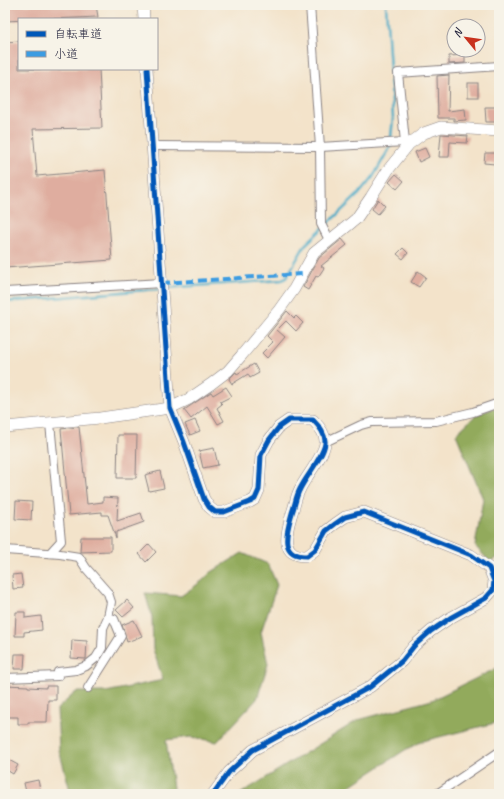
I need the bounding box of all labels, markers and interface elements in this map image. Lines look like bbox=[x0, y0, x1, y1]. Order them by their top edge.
legend bbox=[18, 18, 158, 70]
north arrow bbox=[446, 18, 486, 58]
text: N bbox=[449, 25, 466, 40]
text: 自転車道 bbox=[54, 26, 102, 42]
text: 小道 bbox=[54, 46, 78, 62]

